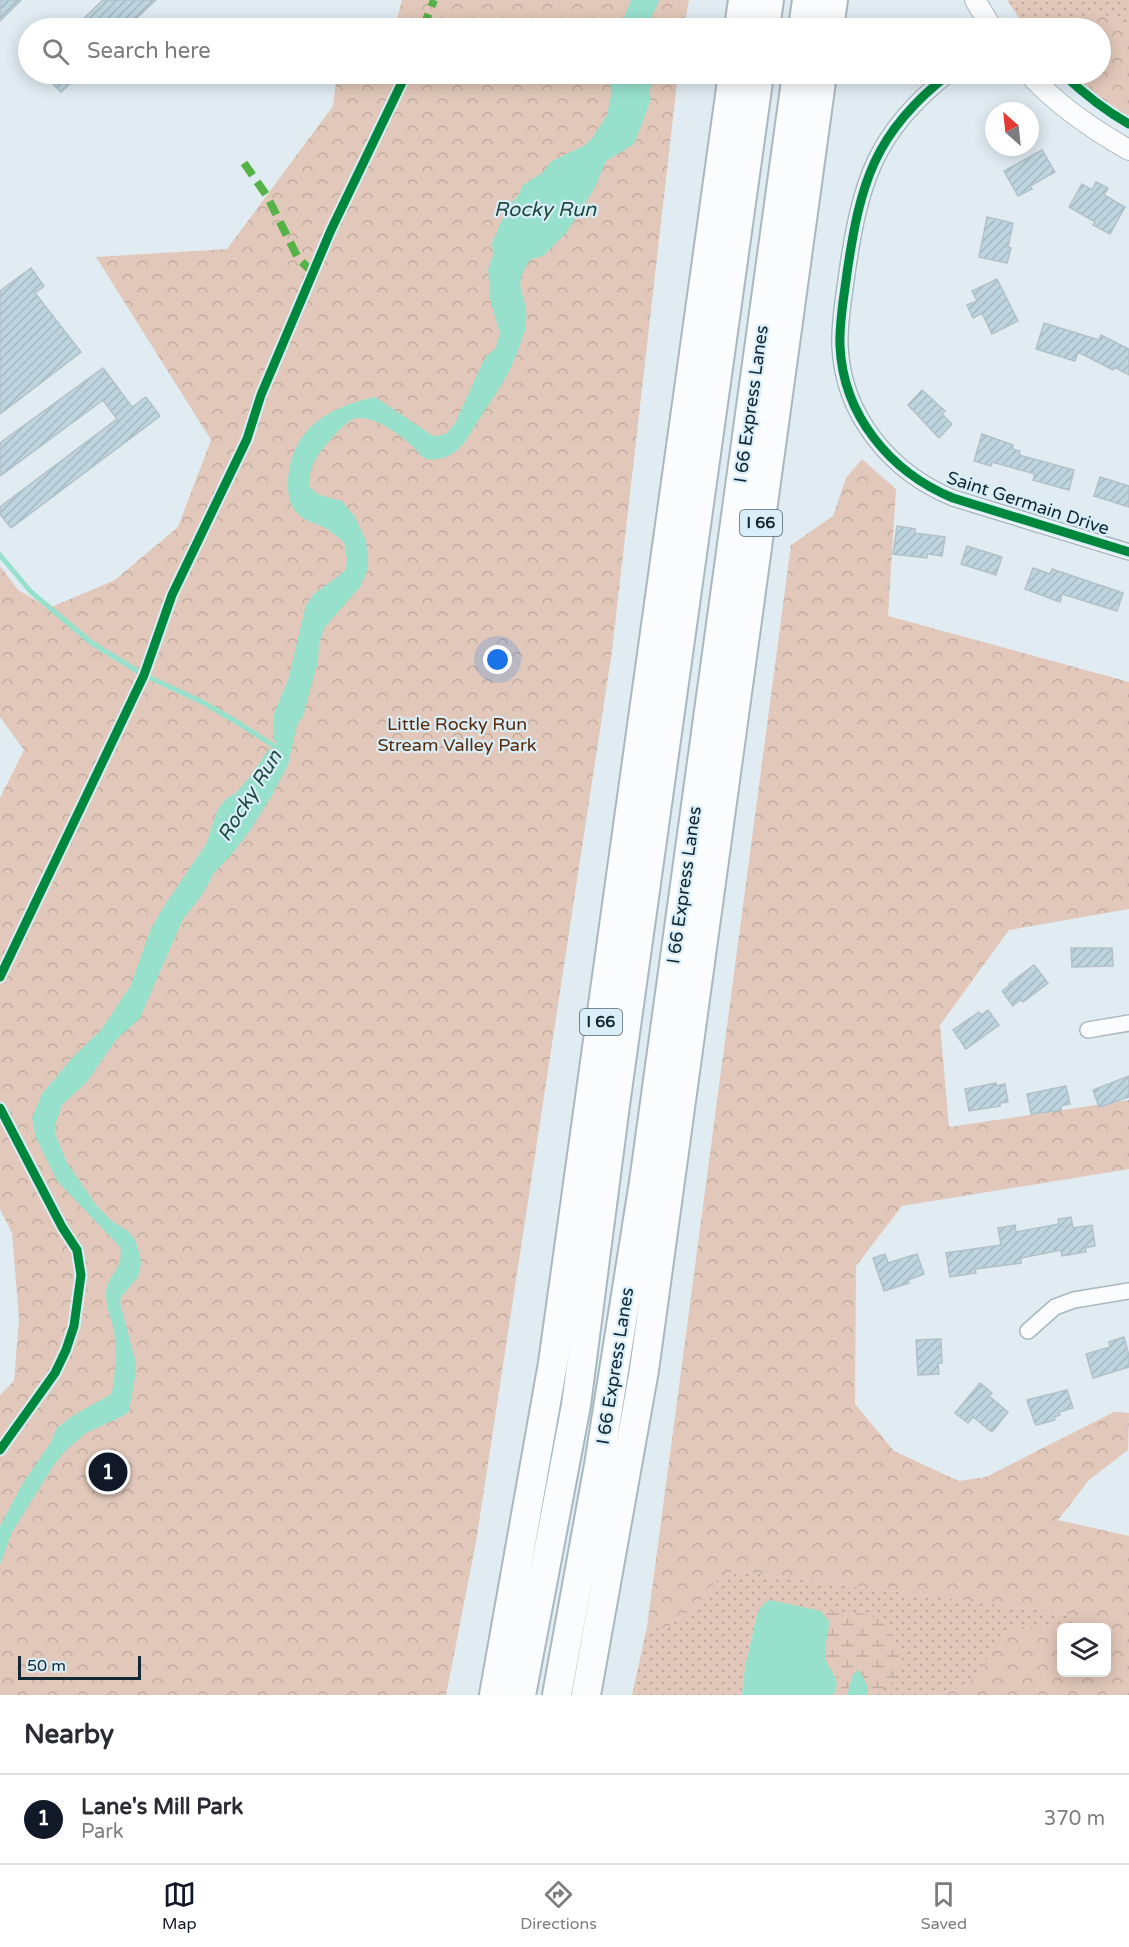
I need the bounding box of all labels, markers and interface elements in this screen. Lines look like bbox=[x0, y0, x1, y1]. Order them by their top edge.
search box bbox=[18, 18, 1111, 84]
icon: search bbox=[39, 35, 72, 68]
text: Search here bbox=[87, 38, 211, 64]
north arrow bbox=[985, 102, 1039, 156]
water label: Rocky Run bbox=[494, 198, 597, 222]
street label: I 66 Express Lanes bbox=[729, 324, 773, 484]
street label: Saint Germain Drive bbox=[944, 466, 1112, 540]
road number: I 66 bbox=[740, 510, 782, 536]
your location bbox=[483, 645, 512, 674]
park label: Little Rocky Run Stream Valley Park bbox=[377, 713, 537, 756]
water label: Rocky Run bbox=[213, 745, 288, 846]
street label: I 66 Express Lanes bbox=[662, 805, 706, 965]
road number: I 66 bbox=[580, 1009, 622, 1035]
street label: I 66 Express Lanes bbox=[592, 1286, 638, 1446]
pin: 1 bbox=[88, 1450, 128, 1494]
map controls bbox=[1057, 1623, 1111, 1677]
button: layers bbox=[1057, 1623, 1111, 1677]
scale bar bbox=[18, 1653, 141, 1680]
text: 50 m bbox=[27, 1656, 66, 1676]
text: Nearby bbox=[24, 1719, 114, 1750]
text: Lane's Mill Park bbox=[81, 1794, 243, 1820]
text: 1 bbox=[37, 1807, 50, 1831]
text: 370 m bbox=[1044, 1807, 1105, 1831]
text: Park bbox=[81, 1820, 124, 1844]
tab: Map bbox=[162, 1878, 196, 1934]
tab: Directions bbox=[520, 1878, 597, 1934]
tab: Saved bbox=[921, 1878, 967, 1934]

